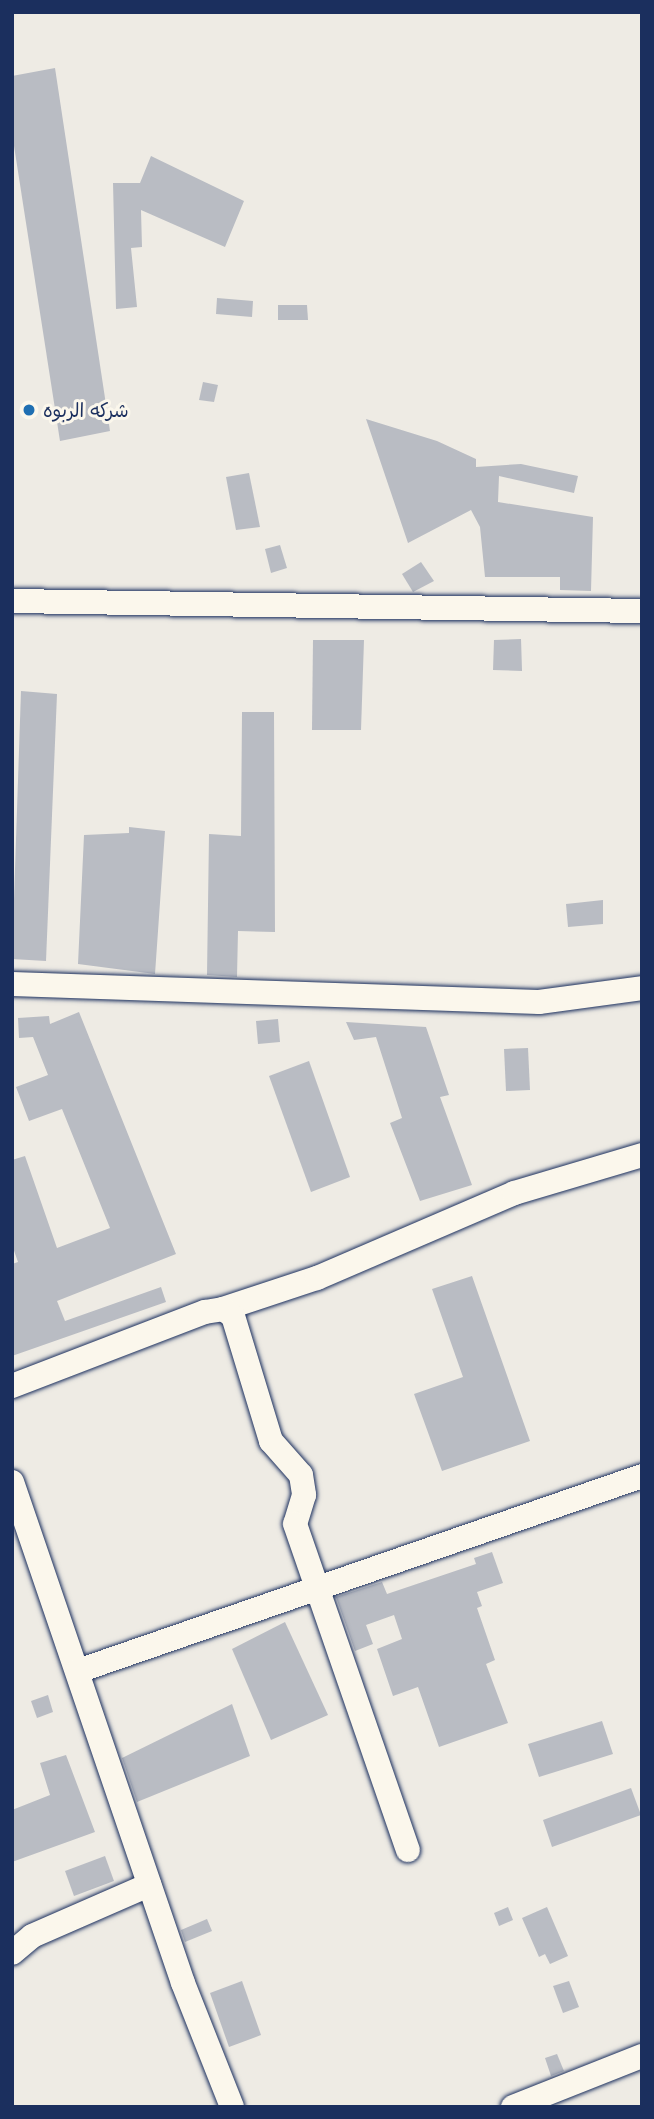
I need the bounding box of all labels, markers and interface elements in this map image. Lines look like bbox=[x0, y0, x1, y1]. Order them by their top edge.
place label: شركه الربوه bbox=[43, 399, 129, 421]
marker: شركه الربوه bbox=[21, 402, 37, 418]

